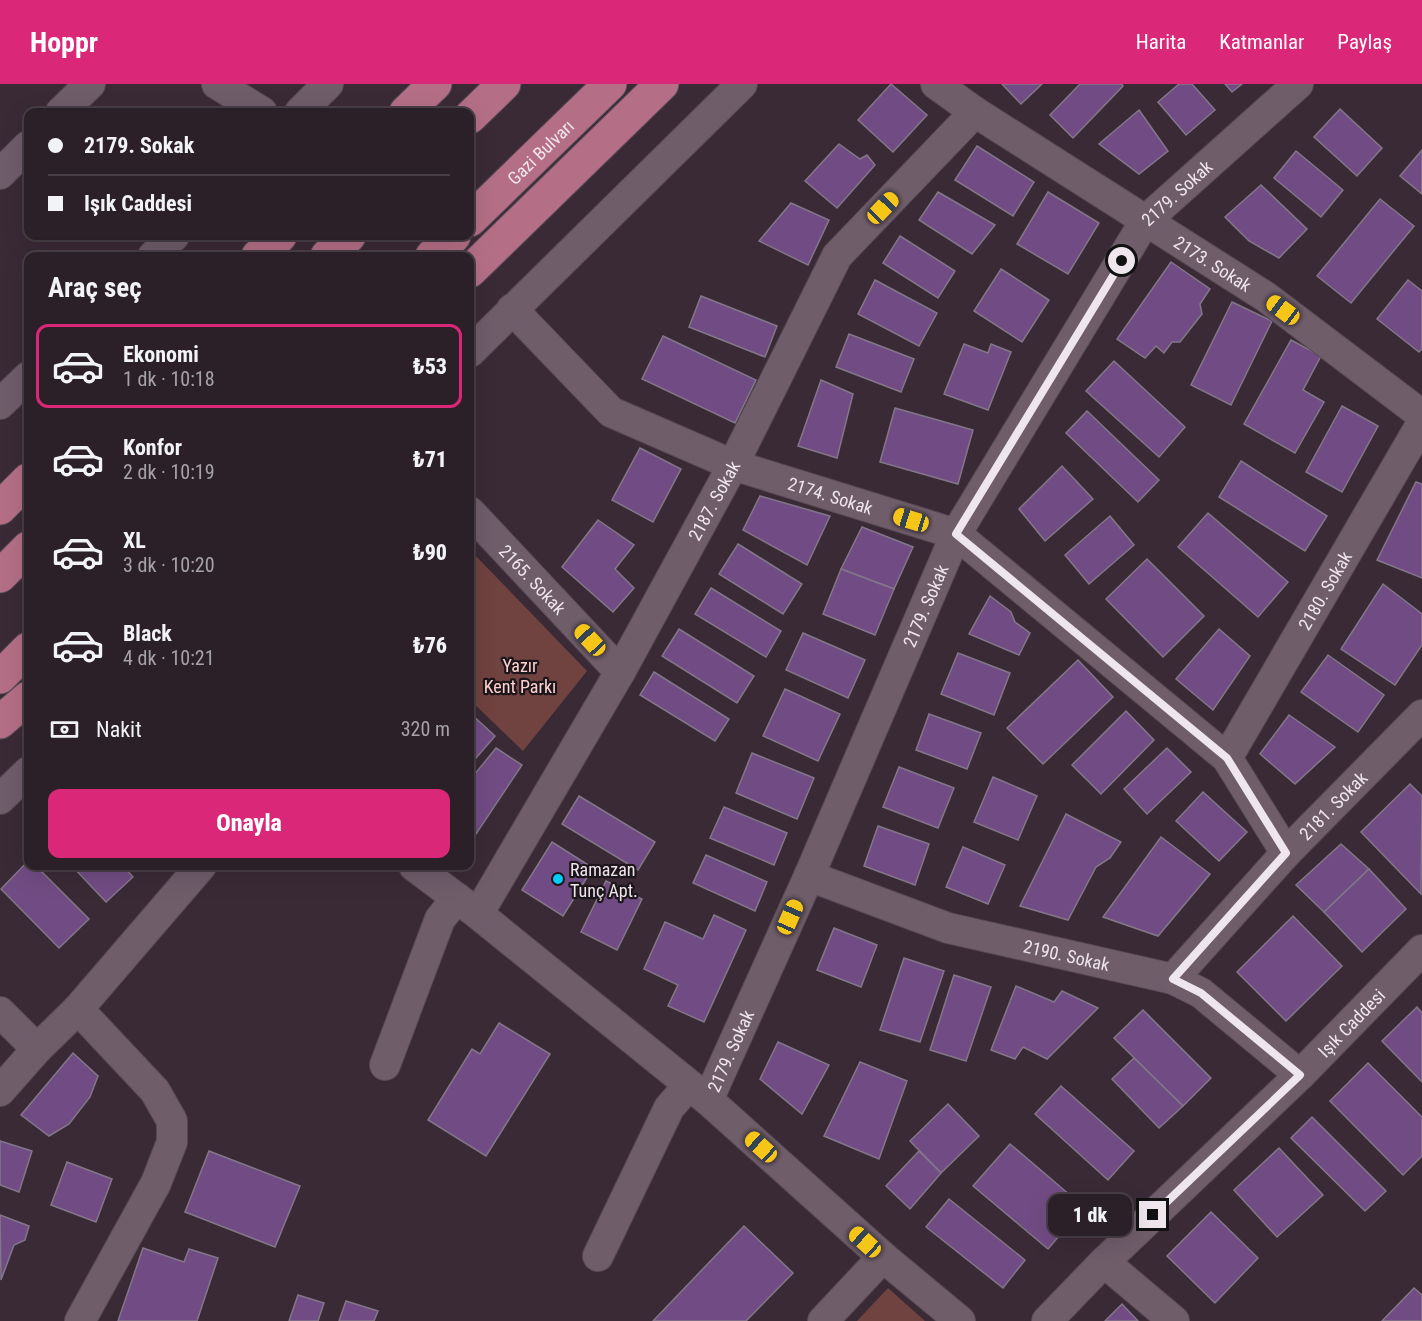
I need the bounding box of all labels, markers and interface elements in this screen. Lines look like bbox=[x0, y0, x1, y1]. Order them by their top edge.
text: Hoppr bbox=[30, 26, 98, 59]
text: Harita bbox=[1136, 30, 1186, 54]
text: Katmanlar bbox=[1219, 30, 1304, 54]
text: Paylaş bbox=[1337, 30, 1392, 54]
street label: Gazi Bulvarı bbox=[503, 115, 578, 189]
text: 2179. Sokak bbox=[84, 133, 194, 158]
street label: 2179. Sokak bbox=[1137, 156, 1216, 230]
car bbox=[864, 189, 902, 227]
text: Işık Caddesi bbox=[84, 191, 192, 216]
street label: 2173. Sokak bbox=[1170, 231, 1256, 296]
route start bbox=[1108, 247, 1135, 274]
text: Araç seç bbox=[48, 272, 142, 304]
car bbox=[1263, 292, 1303, 328]
icon: car bbox=[51, 339, 105, 393]
text: Ekonomi bbox=[123, 342, 199, 367]
text: ₺53 bbox=[413, 354, 447, 379]
text: 1 dk · 10:18 bbox=[123, 367, 215, 391]
icon: car bbox=[51, 432, 105, 486]
text: Konfor bbox=[123, 435, 182, 460]
text: ₺71 bbox=[413, 447, 447, 472]
street label: 2187. Sokak bbox=[683, 457, 744, 544]
text: 2 dk · 10:19 bbox=[123, 460, 215, 484]
street label: 2174. Sokak bbox=[786, 472, 876, 518]
car bbox=[891, 506, 931, 534]
icon: car bbox=[51, 525, 105, 579]
text: XL bbox=[123, 528, 146, 553]
text: ₺90 bbox=[413, 540, 447, 565]
street label: 2165. Sokak bbox=[495, 540, 571, 618]
street label: 2180. Sokak bbox=[1293, 547, 1356, 634]
text: 3 dk · 10:20 bbox=[123, 553, 215, 577]
street label: 2179. Sokak bbox=[898, 561, 952, 650]
icon: car bbox=[51, 618, 105, 672]
text: Black bbox=[123, 621, 172, 646]
car bbox=[571, 621, 609, 659]
text: ₺76 bbox=[413, 633, 447, 658]
text: 4 dk · 10:21 bbox=[123, 646, 215, 670]
park label: Yazır Kent Parkı bbox=[484, 655, 556, 697]
icon: cash bbox=[48, 713, 81, 746]
text: Nakit bbox=[96, 717, 142, 742]
text: 320 m bbox=[401, 717, 450, 741]
street label: 2181. Sokak bbox=[1295, 767, 1371, 844]
button: Onayla bbox=[48, 789, 450, 858]
place label: Ramazan Tunç Apt. bbox=[570, 859, 638, 901]
marker: Ramazan Tunç Apt. bbox=[551, 872, 565, 886]
car bbox=[774, 897, 806, 937]
street label: 2190. Sokak bbox=[1021, 935, 1112, 975]
street label: Işık Caddesi bbox=[1313, 984, 1389, 1061]
street label: 2179. Sokak bbox=[703, 1006, 758, 1095]
car bbox=[742, 1128, 780, 1166]
callout: 1 dk bbox=[1048, 1194, 1132, 1236]
route end bbox=[1139, 1201, 1166, 1228]
text: 1 dk bbox=[1073, 1203, 1107, 1227]
car bbox=[846, 1223, 884, 1261]

